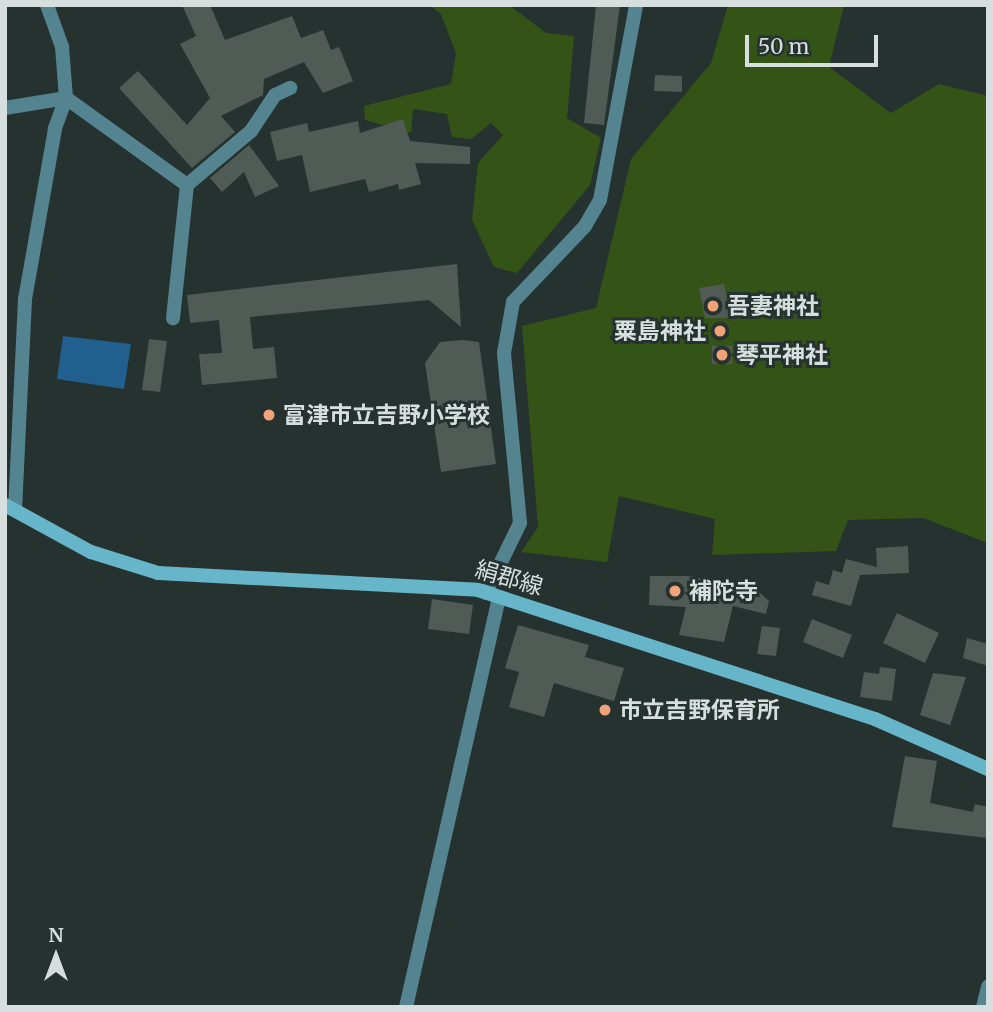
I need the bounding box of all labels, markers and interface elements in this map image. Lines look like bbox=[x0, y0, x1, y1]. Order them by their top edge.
scale bar bbox=[748, 21, 881, 65]
text: 50 m bbox=[758, 33, 809, 60]
place label: 吾妻神社 bbox=[727, 292, 819, 320]
marker: 吾妻神社 bbox=[705, 298, 721, 314]
place label: 粟島神社 bbox=[614, 317, 706, 345]
marker: 粟島神社 bbox=[712, 323, 728, 339]
place label: 琴平神社 bbox=[736, 341, 828, 369]
marker: 琴平神社 bbox=[714, 347, 730, 363]
place label: 富津市立吉野小学校 bbox=[283, 401, 490, 429]
marker: 富津市立吉野小学校 bbox=[261, 407, 277, 423]
street label: 絹郡線 bbox=[472, 555, 546, 601]
place label: 補陀寺 bbox=[689, 577, 758, 605]
marker: 補陀寺 bbox=[667, 583, 683, 599]
place label: 市立吉野保育所 bbox=[619, 696, 780, 724]
marker: 市立吉野保育所 bbox=[597, 702, 613, 718]
north arrow bbox=[21, 921, 91, 991]
text: N bbox=[48, 923, 64, 947]

